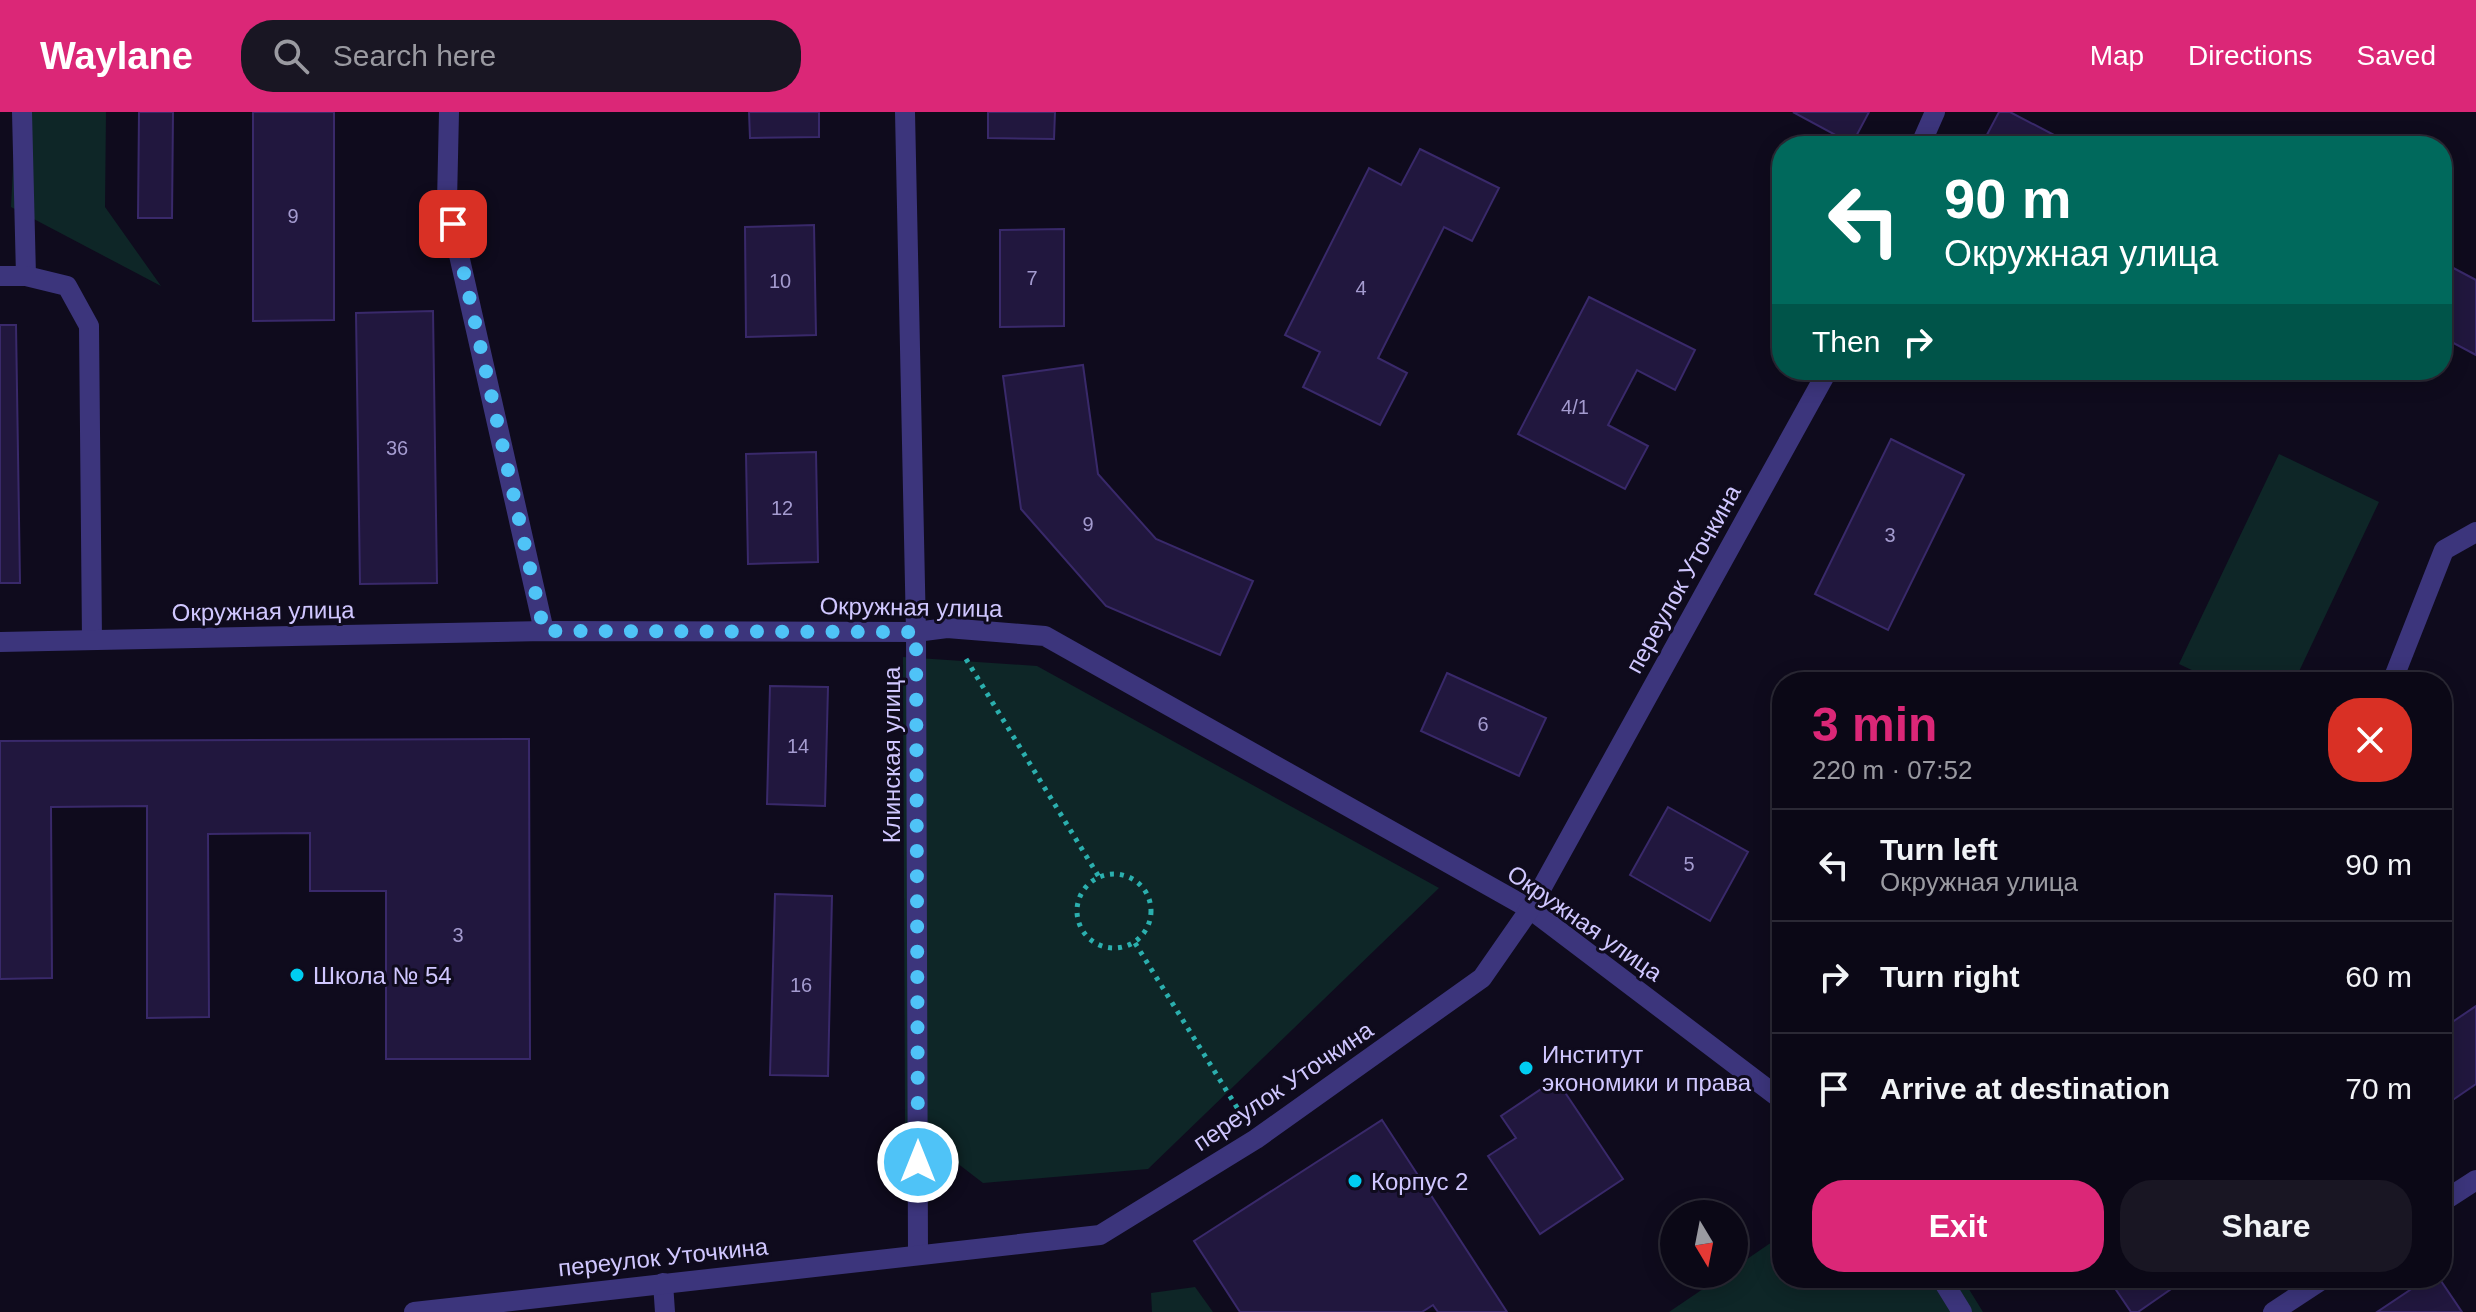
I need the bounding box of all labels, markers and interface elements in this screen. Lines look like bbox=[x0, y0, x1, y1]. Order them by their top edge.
search box bbox=[241, 20, 801, 92]
icon: search bbox=[269, 34, 313, 78]
text: Waylane bbox=[40, 35, 193, 77]
text: Search here bbox=[333, 39, 496, 72]
text: Map bbox=[2090, 40, 2144, 71]
text: Directions bbox=[2188, 40, 2313, 71]
text: Saved bbox=[2357, 40, 2436, 71]
text: 90 m bbox=[1944, 167, 2072, 230]
icon: left bbox=[1812, 168, 1916, 272]
pin bbox=[419, 190, 487, 258]
icon: arrive bbox=[431, 202, 475, 246]
house number: 9 bbox=[287, 205, 299, 227]
text: Окружная улица bbox=[1944, 233, 2218, 274]
house number: 7 bbox=[1026, 267, 1038, 289]
house number: 10 bbox=[769, 270, 791, 292]
house number: 4 bbox=[1355, 277, 1367, 299]
icon: right bbox=[1896, 320, 1940, 364]
text: Then bbox=[1812, 325, 1880, 358]
house number: 4/1 bbox=[1561, 396, 1589, 418]
house number: 36 bbox=[386, 437, 408, 459]
street label: переулок Уточкина bbox=[1620, 480, 1746, 678]
house number: 12 bbox=[771, 497, 793, 519]
house number: 9 bbox=[1082, 513, 1094, 535]
house number: 3 bbox=[1884, 524, 1896, 546]
street label: Окружная улица bbox=[819, 592, 1003, 622]
street label: Окружная улица bbox=[171, 596, 355, 626]
street label: Клинская улица bbox=[878, 666, 905, 843]
text: 3 min bbox=[1812, 698, 1937, 751]
button: close bbox=[2328, 698, 2412, 782]
house number: 6 bbox=[1477, 713, 1489, 735]
house number: 14 bbox=[787, 735, 809, 757]
text: 220 m · 07:52 bbox=[1812, 755, 1972, 785]
text: Turn left bbox=[1880, 833, 1998, 866]
icon: left bbox=[1812, 843, 1856, 887]
text: 90 m bbox=[2345, 848, 2412, 881]
house number: 5 bbox=[1683, 853, 1695, 875]
street label: Окружная улица bbox=[1502, 860, 1668, 987]
text: Окружная улица bbox=[1880, 867, 2078, 897]
house number: 3 bbox=[452, 924, 464, 946]
icon: right bbox=[1812, 955, 1856, 999]
text: Turn right bbox=[1880, 960, 2019, 993]
text: 60 m bbox=[2345, 960, 2412, 993]
place label: Школа № 54 bbox=[313, 962, 452, 989]
marker: Школа № 54 bbox=[288, 966, 306, 984]
house number: 16 bbox=[790, 974, 812, 996]
street label: переулок Уточкина bbox=[1188, 1015, 1378, 1156]
place label: Институт экономики и права bbox=[1542, 1041, 1752, 1096]
marker: Институт экономики и права bbox=[1517, 1059, 1535, 1077]
icon: arrive bbox=[1812, 1067, 1856, 1111]
text: Arrive at destination bbox=[1880, 1072, 2170, 1105]
text: 70 m bbox=[2345, 1072, 2412, 1105]
position arrow bbox=[876, 1120, 960, 1204]
place label: Корпус 2 bbox=[1371, 1168, 1468, 1195]
marker: Корпус 2 bbox=[1346, 1172, 1364, 1190]
button: Exit bbox=[1812, 1180, 2104, 1272]
button: Share bbox=[2120, 1180, 2412, 1272]
north arrow bbox=[1660, 1200, 1748, 1288]
map controls bbox=[1660, 1200, 1748, 1288]
street label: переулок Уточкина bbox=[557, 1232, 770, 1281]

